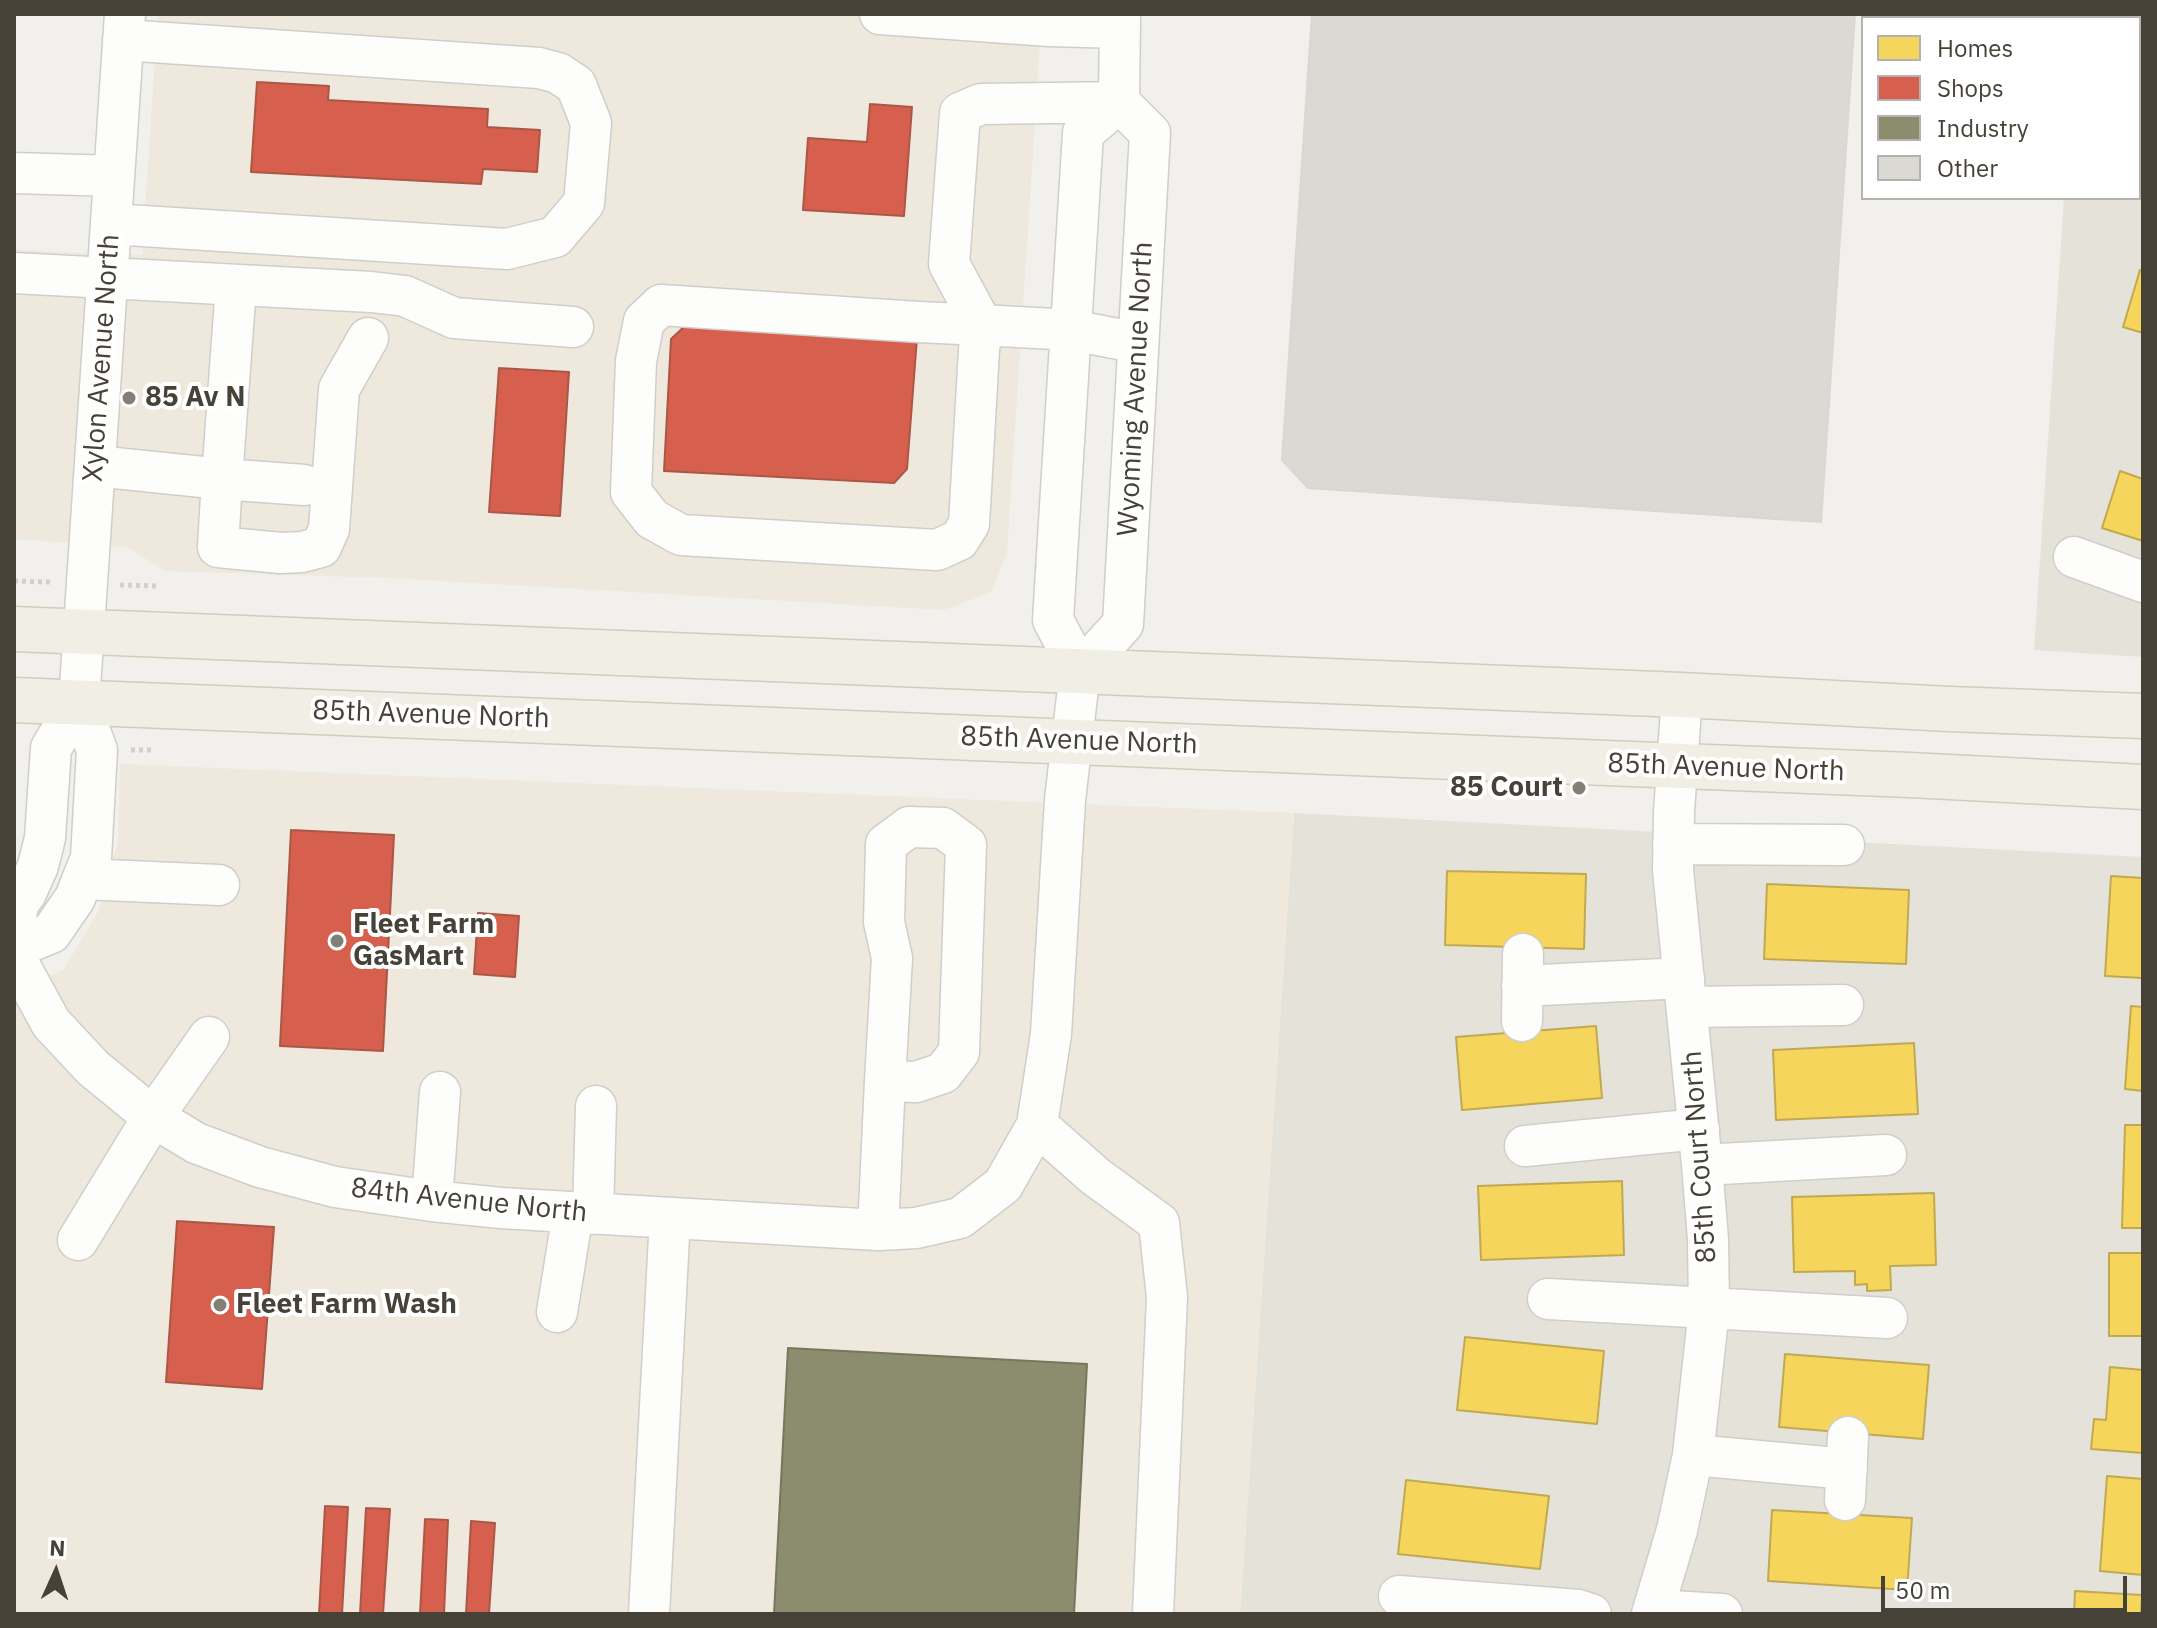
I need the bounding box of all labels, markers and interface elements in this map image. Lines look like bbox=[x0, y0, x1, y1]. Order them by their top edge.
legend bbox=[1861, 16, 2141, 200]
text: Homes bbox=[1937, 32, 2013, 64]
text: Shops bbox=[1937, 72, 2004, 104]
text: Industry bbox=[1937, 112, 2029, 144]
text: Other bbox=[1937, 152, 1998, 184]
street label: Xylon Avenue North bbox=[77, 233, 127, 483]
street label: Wyoming Avenue North bbox=[1112, 241, 1160, 537]
place label: 85 Av N bbox=[145, 381, 245, 415]
marker: 85 Av N bbox=[120, 389, 138, 407]
street label: 85th Avenue North bbox=[312, 694, 550, 736]
street label: 85th Avenue North bbox=[960, 720, 1198, 762]
street label: 85th Avenue North bbox=[1607, 747, 1845, 789]
place label: 85 Court bbox=[1450, 771, 1563, 805]
marker: 85 Court bbox=[1570, 779, 1588, 797]
place label: Fleet Farm GasMart bbox=[353, 908, 494, 974]
marker: Fleet Farm GasMart bbox=[328, 932, 346, 950]
street label: 85th Court North bbox=[1676, 1049, 1724, 1265]
street label: 84th Avenue North bbox=[349, 1172, 589, 1230]
place label: Fleet Farm Wash bbox=[236, 1288, 457, 1322]
marker: Fleet Farm Wash bbox=[211, 1296, 229, 1314]
north arrow bbox=[16, 1532, 96, 1612]
text: N bbox=[49, 1533, 66, 1562]
scale bar bbox=[1885, 1560, 2131, 1610]
text: 50 m bbox=[1895, 1574, 1950, 1606]

